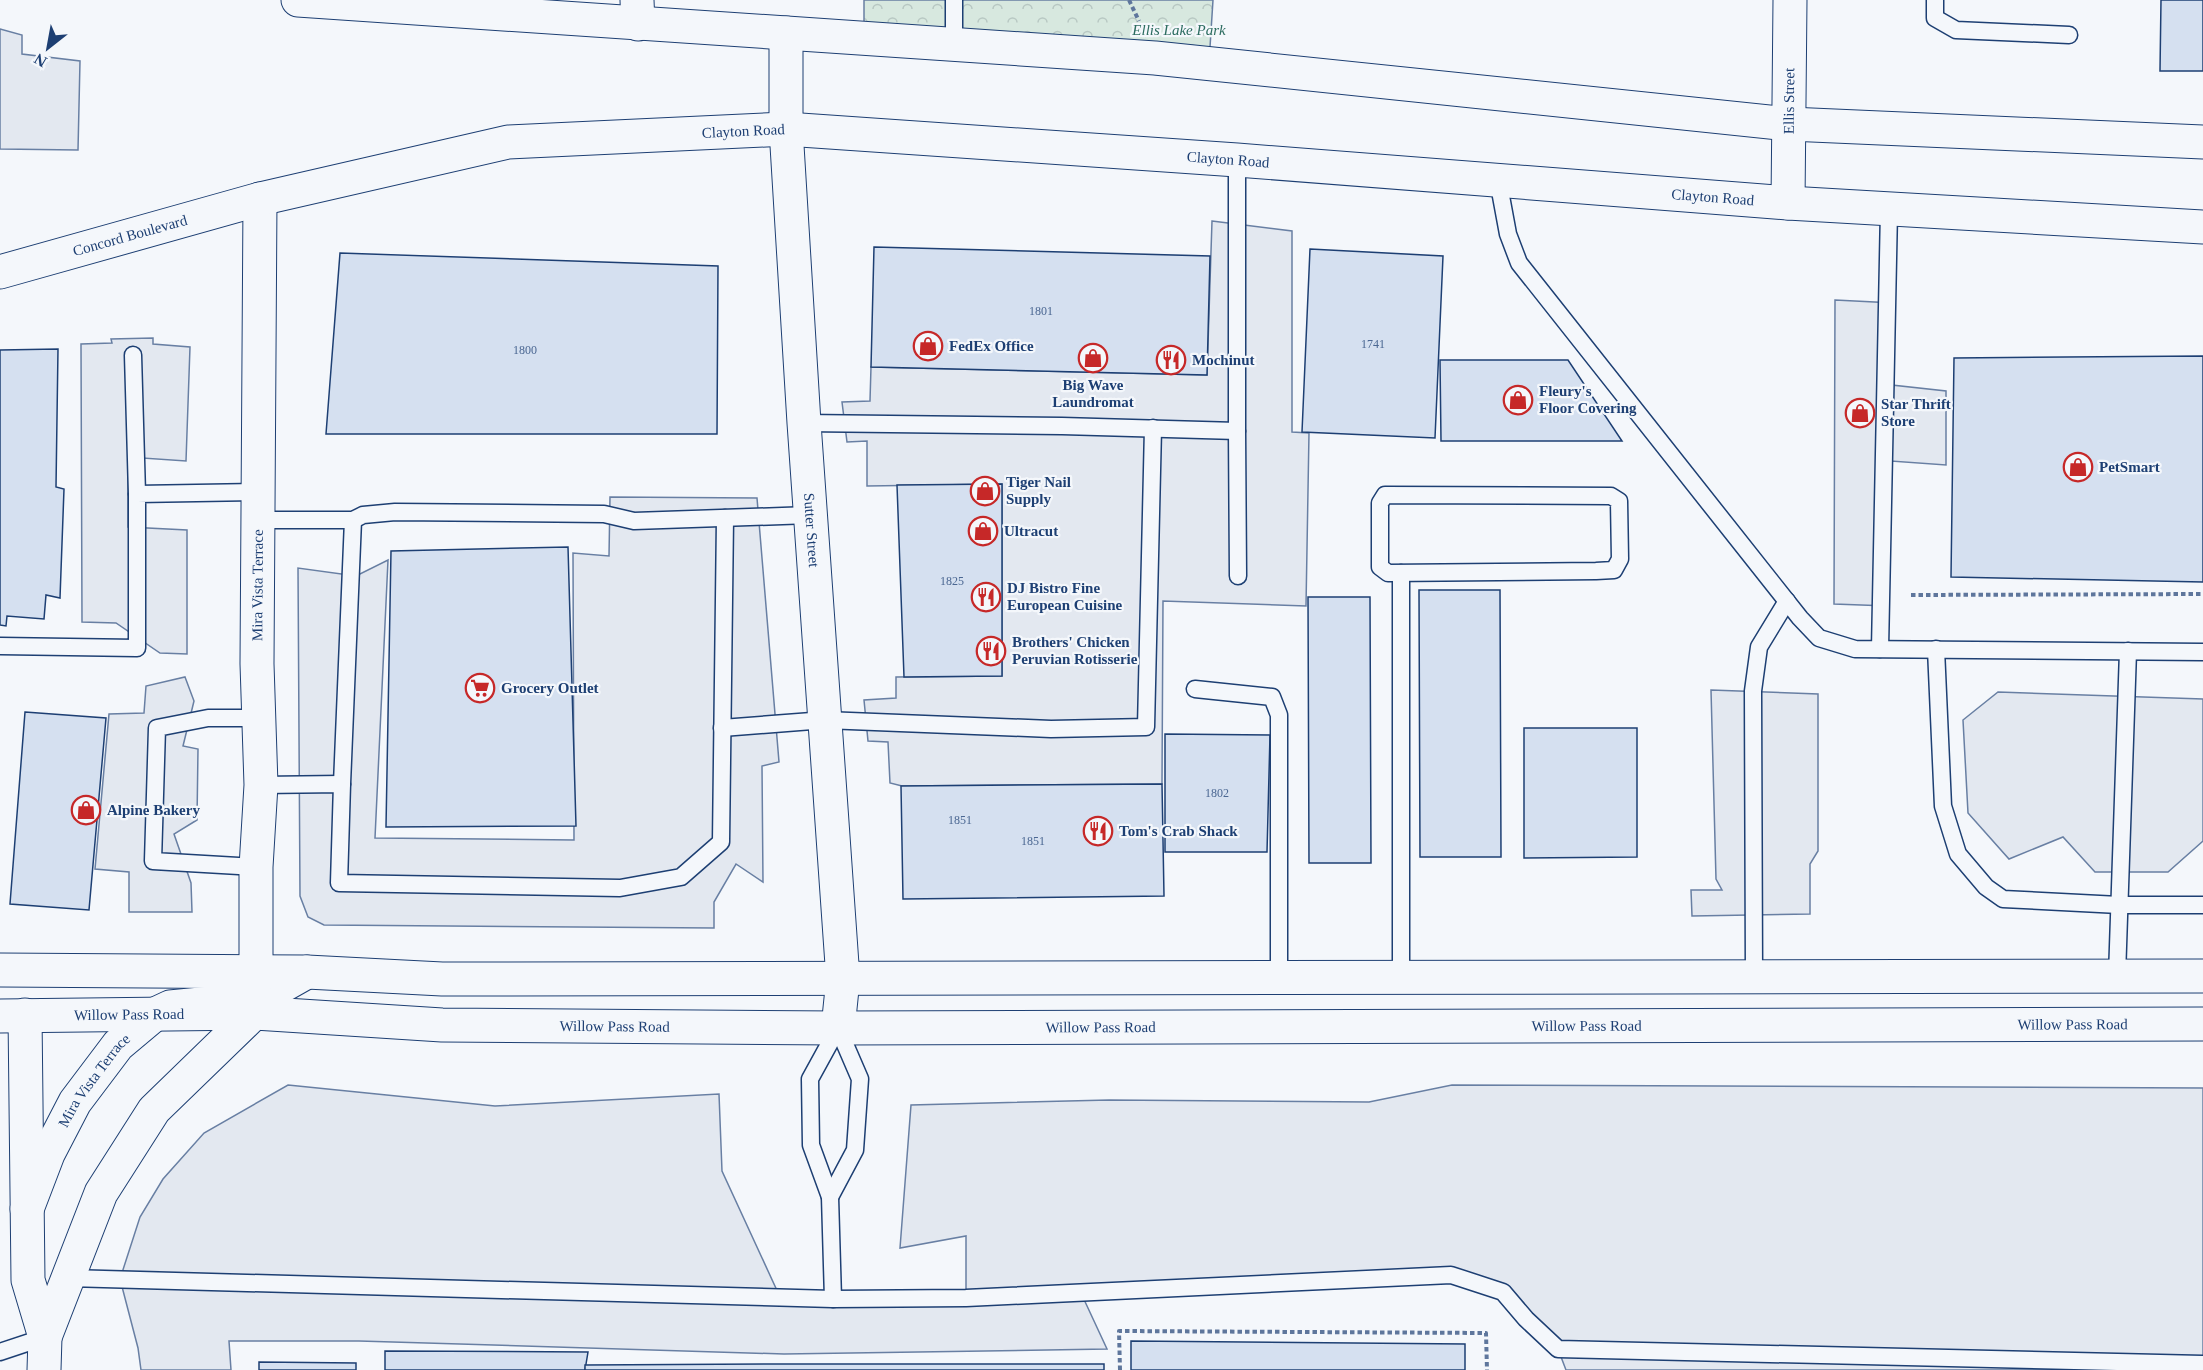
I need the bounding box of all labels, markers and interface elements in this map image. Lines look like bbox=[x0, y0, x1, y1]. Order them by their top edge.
north arrow bbox=[18, 18, 78, 78]
park label: Ellis Lake Park bbox=[1131, 22, 1226, 38]
text: N bbox=[31, 50, 50, 71]
street label: Ellis Street bbox=[1781, 67, 1797, 134]
street label: Clayton Road bbox=[701, 121, 786, 141]
street label: Clayton Road bbox=[1186, 149, 1271, 171]
street label: Clayton Road bbox=[1671, 186, 1755, 208]
street label: Concord Boulevard bbox=[71, 212, 189, 259]
house number: 1801 bbox=[1029, 304, 1053, 318]
shop icon: FedEx Office bbox=[912, 330, 944, 362]
house number: 1741 bbox=[1361, 337, 1385, 351]
place label: FedEx Office bbox=[949, 338, 1034, 354]
shop icon: Big Wave Laundromat bbox=[1077, 342, 1109, 374]
house number: 1800 bbox=[513, 343, 537, 357]
restaurant icon: Mochinut bbox=[1155, 344, 1187, 376]
place label: Mochinut bbox=[1192, 352, 1255, 368]
place label: Big Wave Laundromat bbox=[1052, 377, 1134, 410]
place label: Fleury's Floor Covering bbox=[1539, 383, 1637, 416]
shop icon: Fleury's Floor Covering bbox=[1502, 384, 1534, 416]
place label: Star Thrift Store bbox=[1881, 396, 1951, 429]
shop icon: Star Thrift Store bbox=[1844, 397, 1876, 429]
shop icon: PetSmart bbox=[2062, 451, 2094, 483]
place label: PetSmart bbox=[2099, 459, 2160, 475]
place label: Tiger Nail Supply bbox=[1006, 474, 1071, 507]
shop icon: Tiger Nail Supply bbox=[969, 475, 1001, 507]
street label: Sutter Street bbox=[801, 492, 822, 569]
shop icon: Ultracut bbox=[967, 515, 999, 547]
place label: Ultracut bbox=[1004, 523, 1058, 539]
street label: Mira Vista Terrace bbox=[249, 529, 266, 641]
house number: 1825 bbox=[940, 574, 964, 588]
place label: DJ Bistro Fine European Cuisine bbox=[1007, 580, 1123, 613]
restaurant icon: DJ Bistro Fine European Cuisine bbox=[970, 581, 1002, 613]
place label: Brothers' Chicken Peruvian Rotisserie bbox=[1012, 634, 1138, 667]
restaurant icon: Brothers' Chicken Peruvian Rotisserie bbox=[975, 635, 1007, 667]
supermarket icon: Grocery Outlet bbox=[464, 672, 496, 704]
place label: Grocery Outlet bbox=[501, 680, 599, 696]
house number: 1802 bbox=[1205, 786, 1229, 800]
shop icon: Alpine Bakery bbox=[70, 794, 102, 826]
place label: Alpine Bakery bbox=[107, 802, 200, 818]
house number: 1851 bbox=[948, 813, 972, 827]
restaurant icon: Tom's Crab Shack bbox=[1082, 815, 1114, 847]
place label: Tom's Crab Shack bbox=[1119, 823, 1238, 839]
house number: 1851 bbox=[1021, 834, 1045, 848]
street label: Willow Pass Road bbox=[74, 1006, 185, 1023]
street label: Willow Pass Road bbox=[2017, 1016, 2128, 1033]
street label: Willow Pass Road bbox=[559, 1018, 670, 1035]
street label: Willow Pass Road bbox=[1531, 1018, 1642, 1034]
street label: Willow Pass Road bbox=[1045, 1019, 1156, 1035]
street label: Mira Vista Terrace bbox=[55, 1030, 133, 1130]

